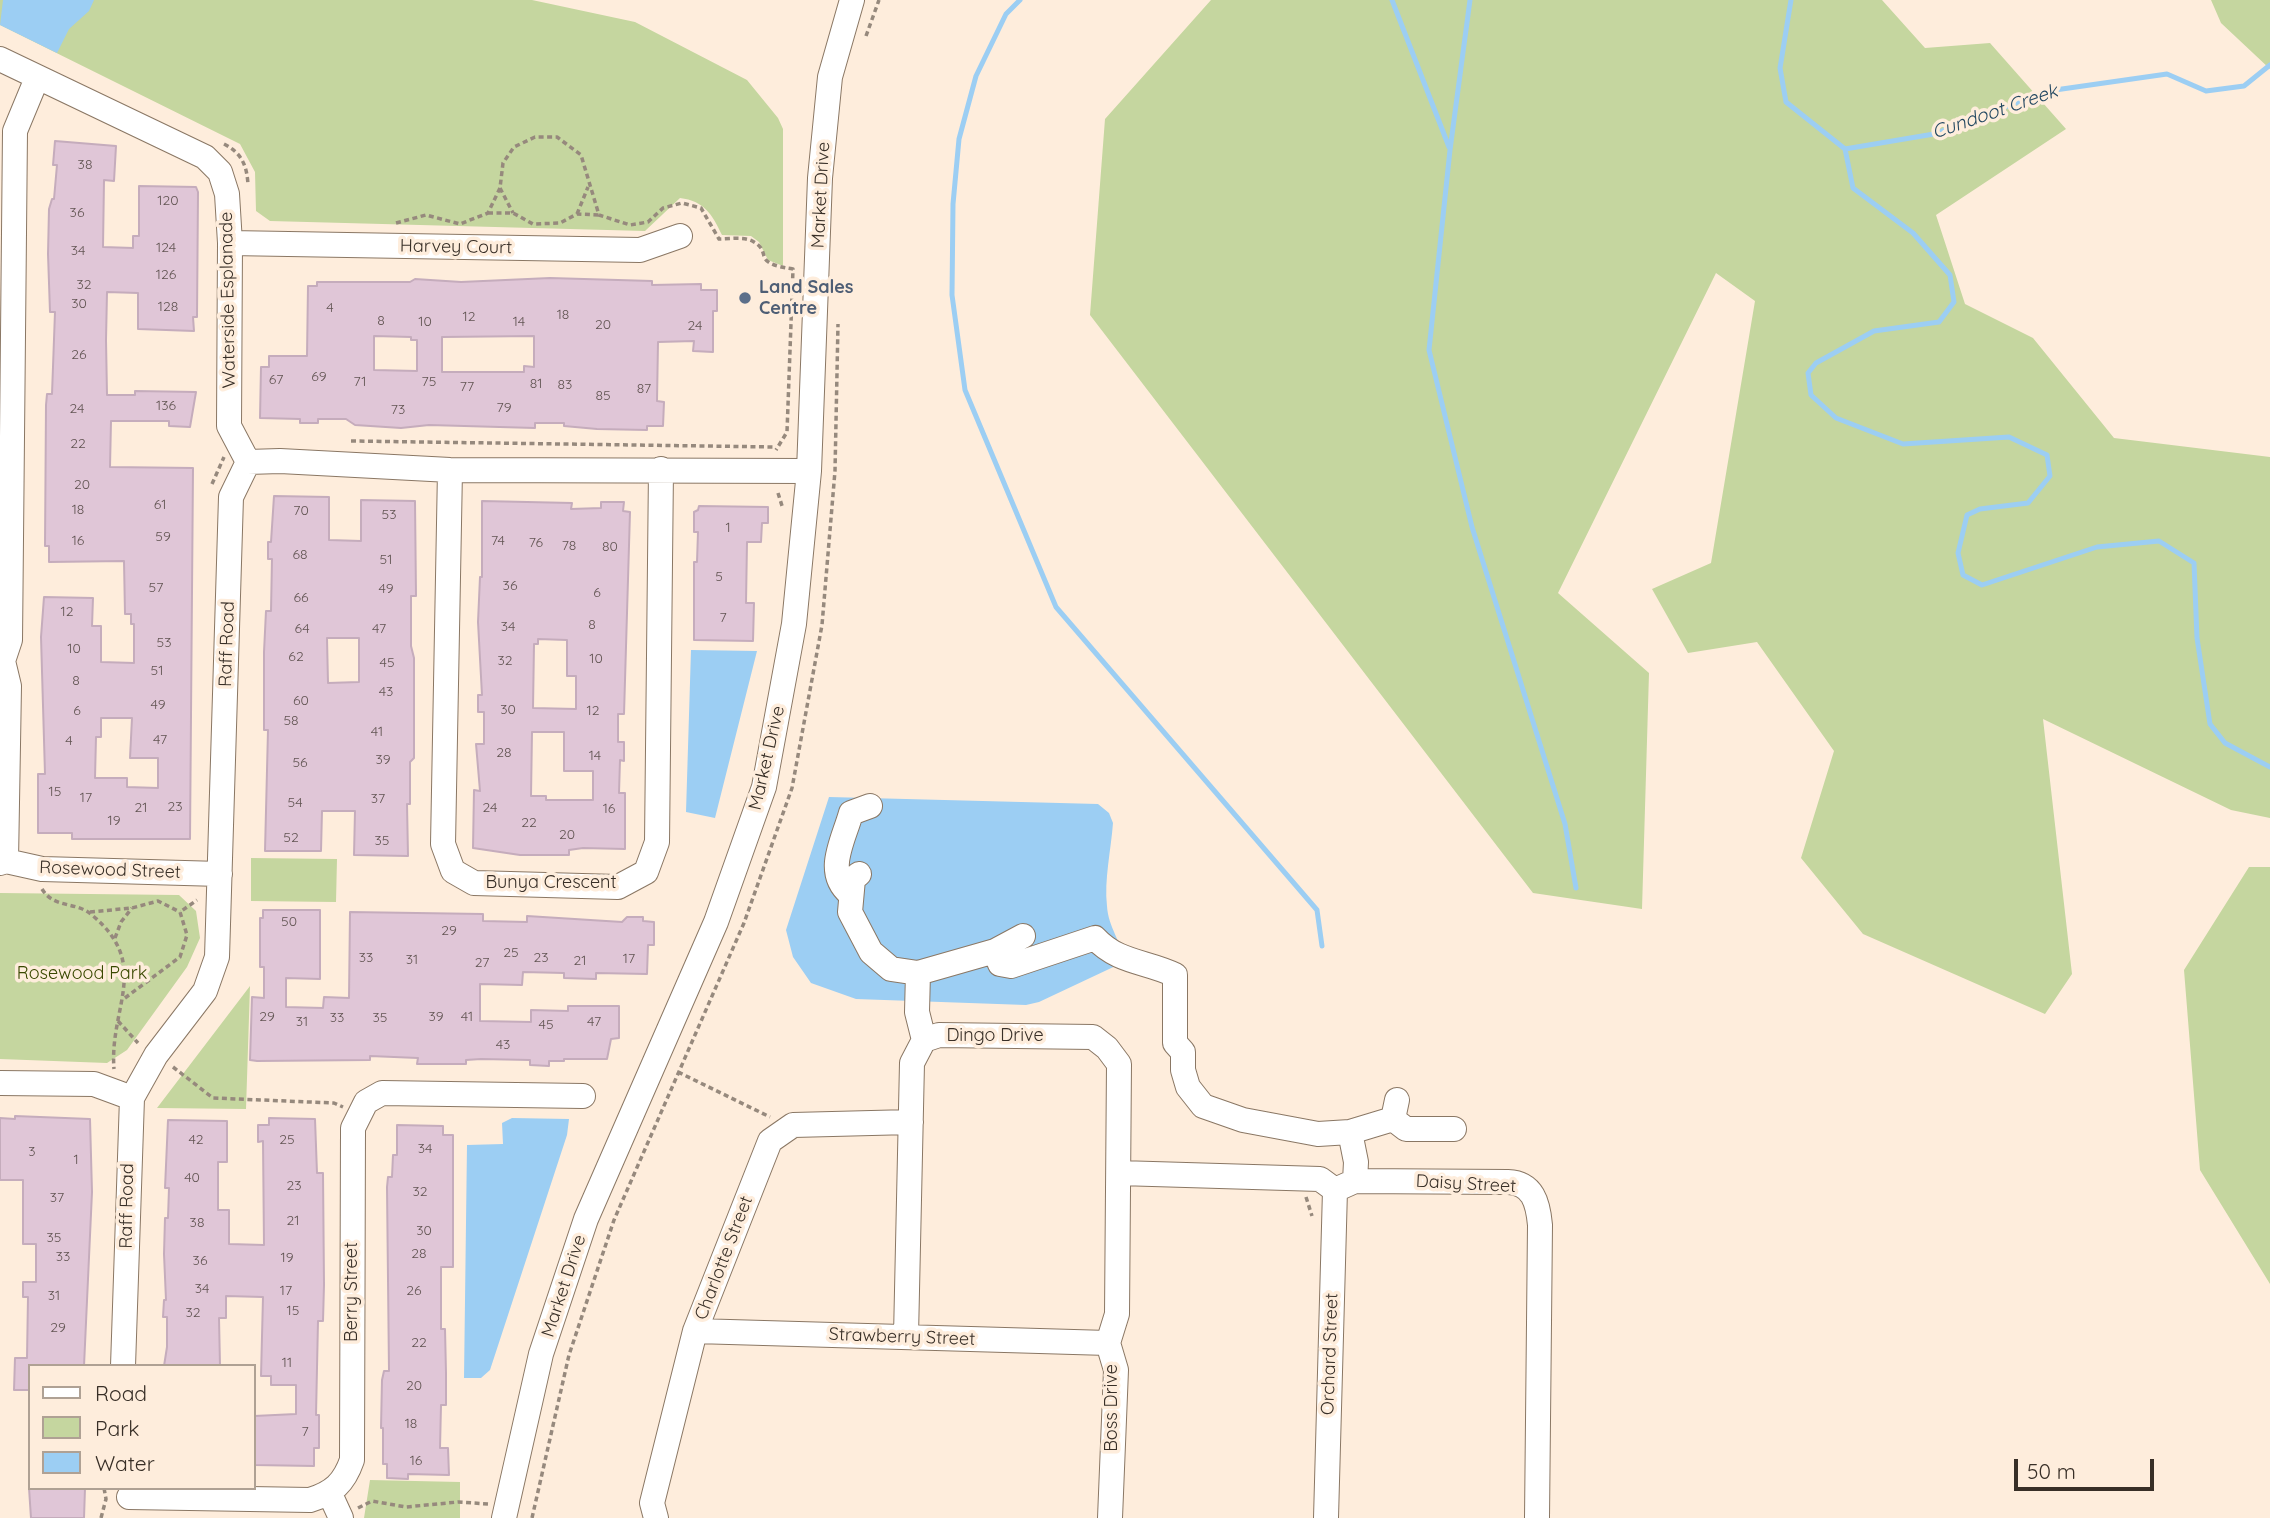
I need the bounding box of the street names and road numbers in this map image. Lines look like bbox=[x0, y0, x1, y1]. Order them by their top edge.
street label: Market Drive bbox=[807, 141, 835, 249]
street label: Waterside Esplanade bbox=[216, 212, 240, 388]
street label: Harvey Court bbox=[400, 235, 512, 259]
street label: Raff Road bbox=[215, 601, 239, 687]
street label: Market Drive bbox=[745, 704, 789, 812]
street label: Rosewood Street bbox=[39, 857, 181, 883]
street label: Bunya Crescent bbox=[485, 872, 617, 894]
street label: Dingo Drive bbox=[946, 1025, 1044, 1047]
street label: Raff Road bbox=[115, 1163, 139, 1249]
street label: Daisy Street bbox=[1415, 1171, 1517, 1197]
street label: Charlotte Street bbox=[690, 1193, 758, 1323]
street label: Market Drive bbox=[537, 1232, 591, 1340]
street label: Berry Street bbox=[341, 1242, 363, 1342]
street label: Orchard Street bbox=[1317, 1292, 1343, 1416]
street label: Strawberry Street bbox=[828, 1324, 976, 1350]
street label: Boss Drive bbox=[1101, 1364, 1123, 1452]

